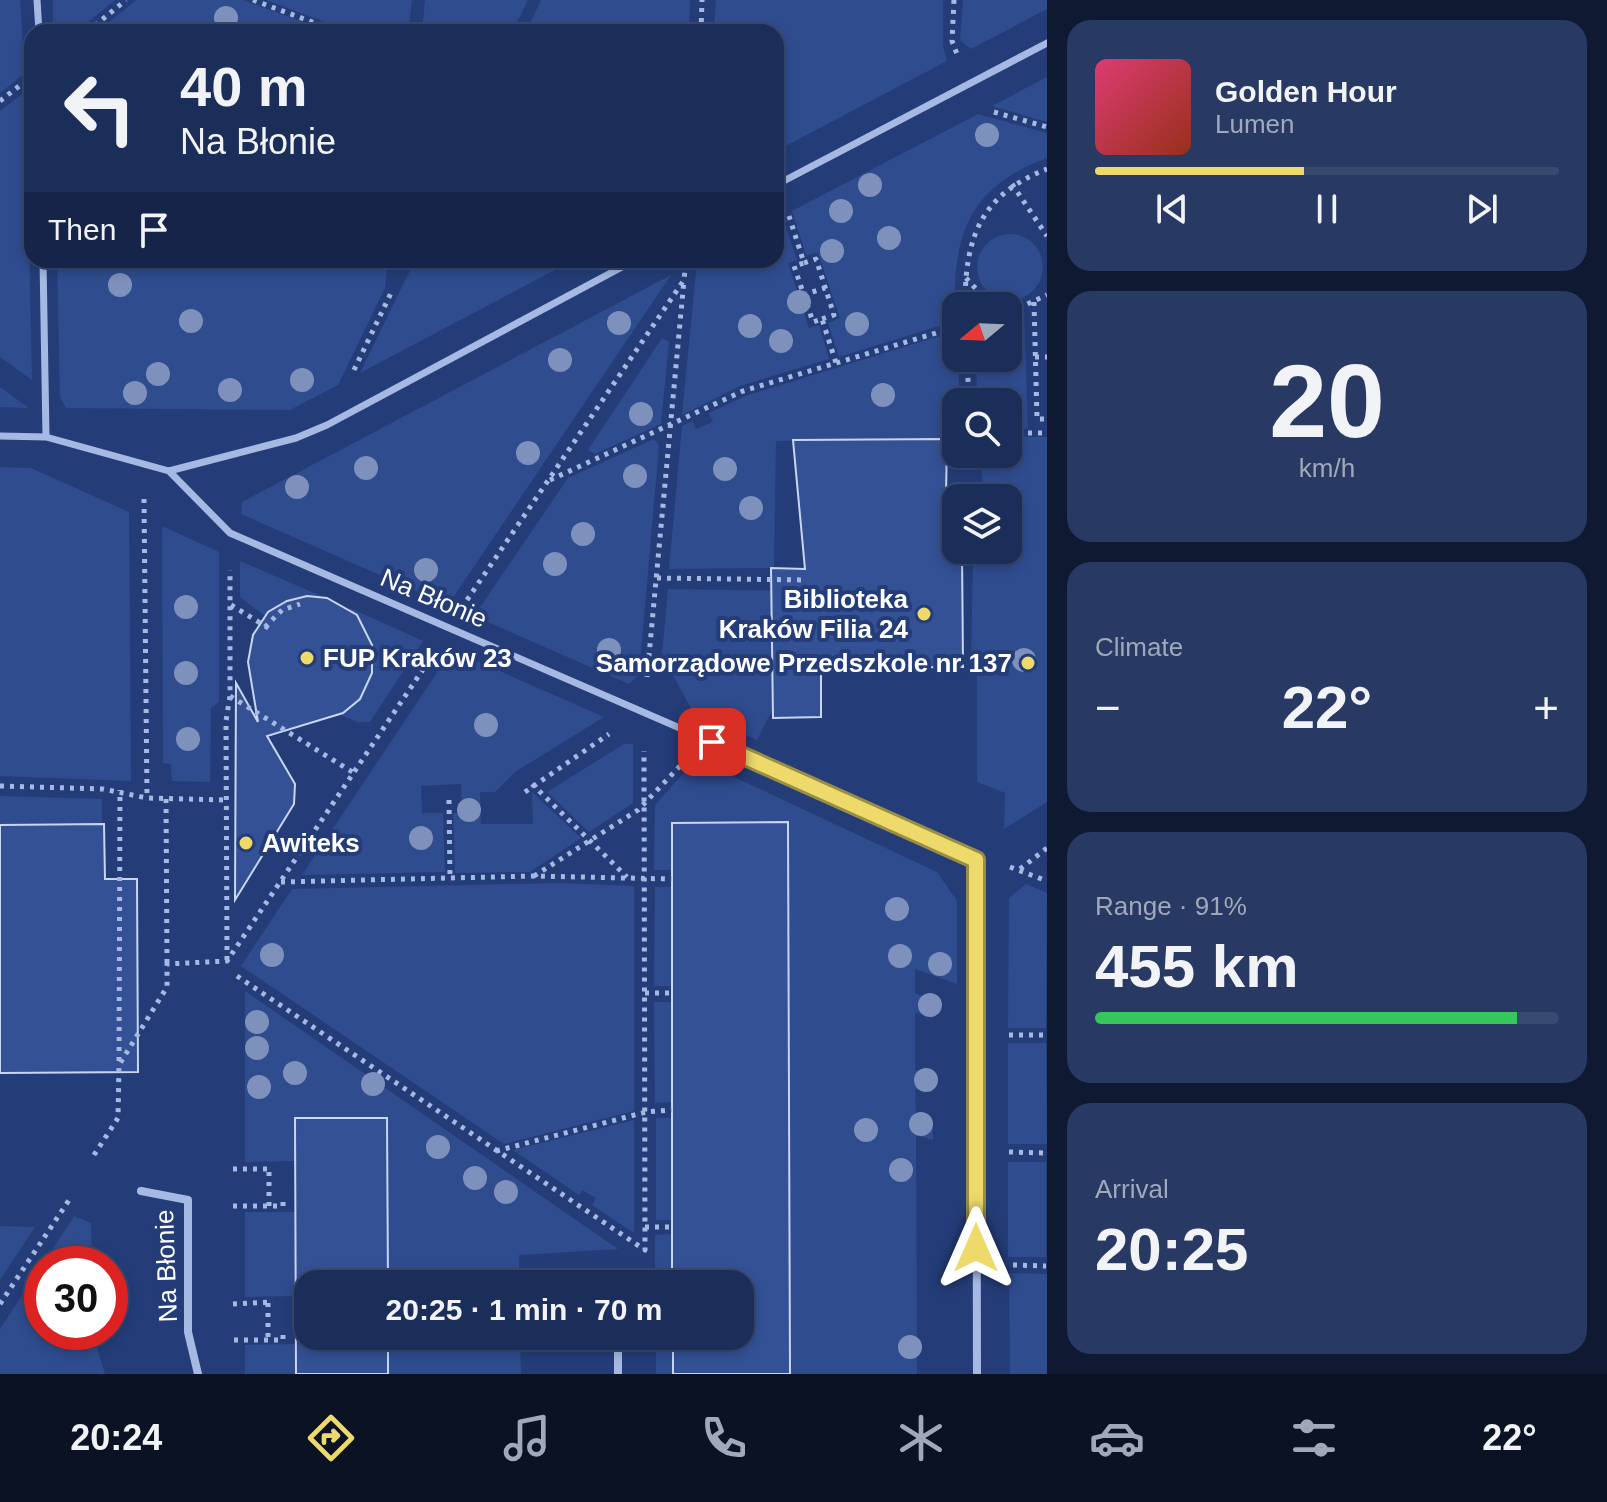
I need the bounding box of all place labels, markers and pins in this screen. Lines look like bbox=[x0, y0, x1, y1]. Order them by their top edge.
place label: Biblioteka Kraków Filia 24 bbox=[719, 584, 909, 644]
marker: Biblioteka Kraków Filia 24 bbox=[915, 605, 933, 623]
place label: FUP Kraków 23 bbox=[323, 643, 512, 673]
place label: Samorządowe Przedszkole nr 137 bbox=[596, 648, 1012, 678]
marker: FUP Kraków 23 bbox=[298, 649, 316, 667]
marker: Samorządowe Przedszkole nr 137 bbox=[1019, 654, 1037, 672]
pin bbox=[678, 708, 746, 776]
place label: Awiteks bbox=[262, 828, 360, 858]
marker: Awiteks bbox=[237, 834, 255, 852]

